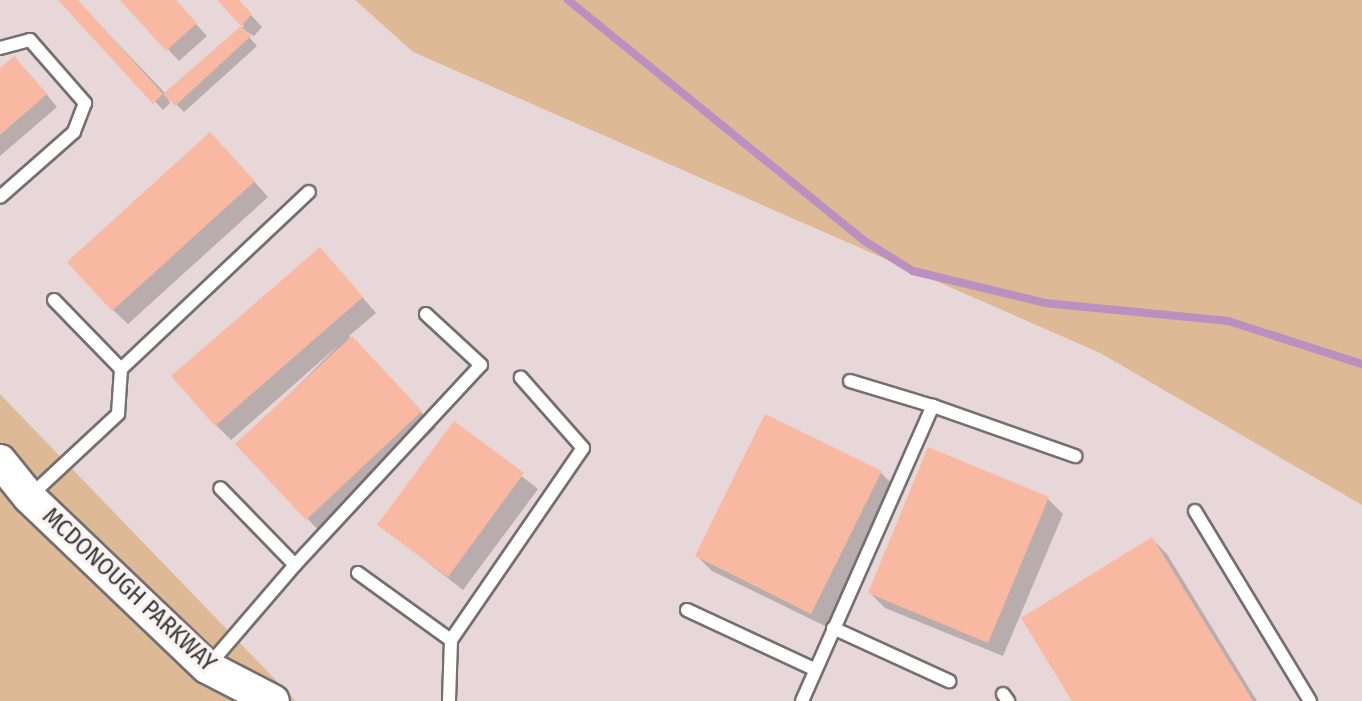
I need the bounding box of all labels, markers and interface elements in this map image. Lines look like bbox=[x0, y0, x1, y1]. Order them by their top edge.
street label: MCDONOUGH PARKWAY bbox=[36, 502, 222, 678]

